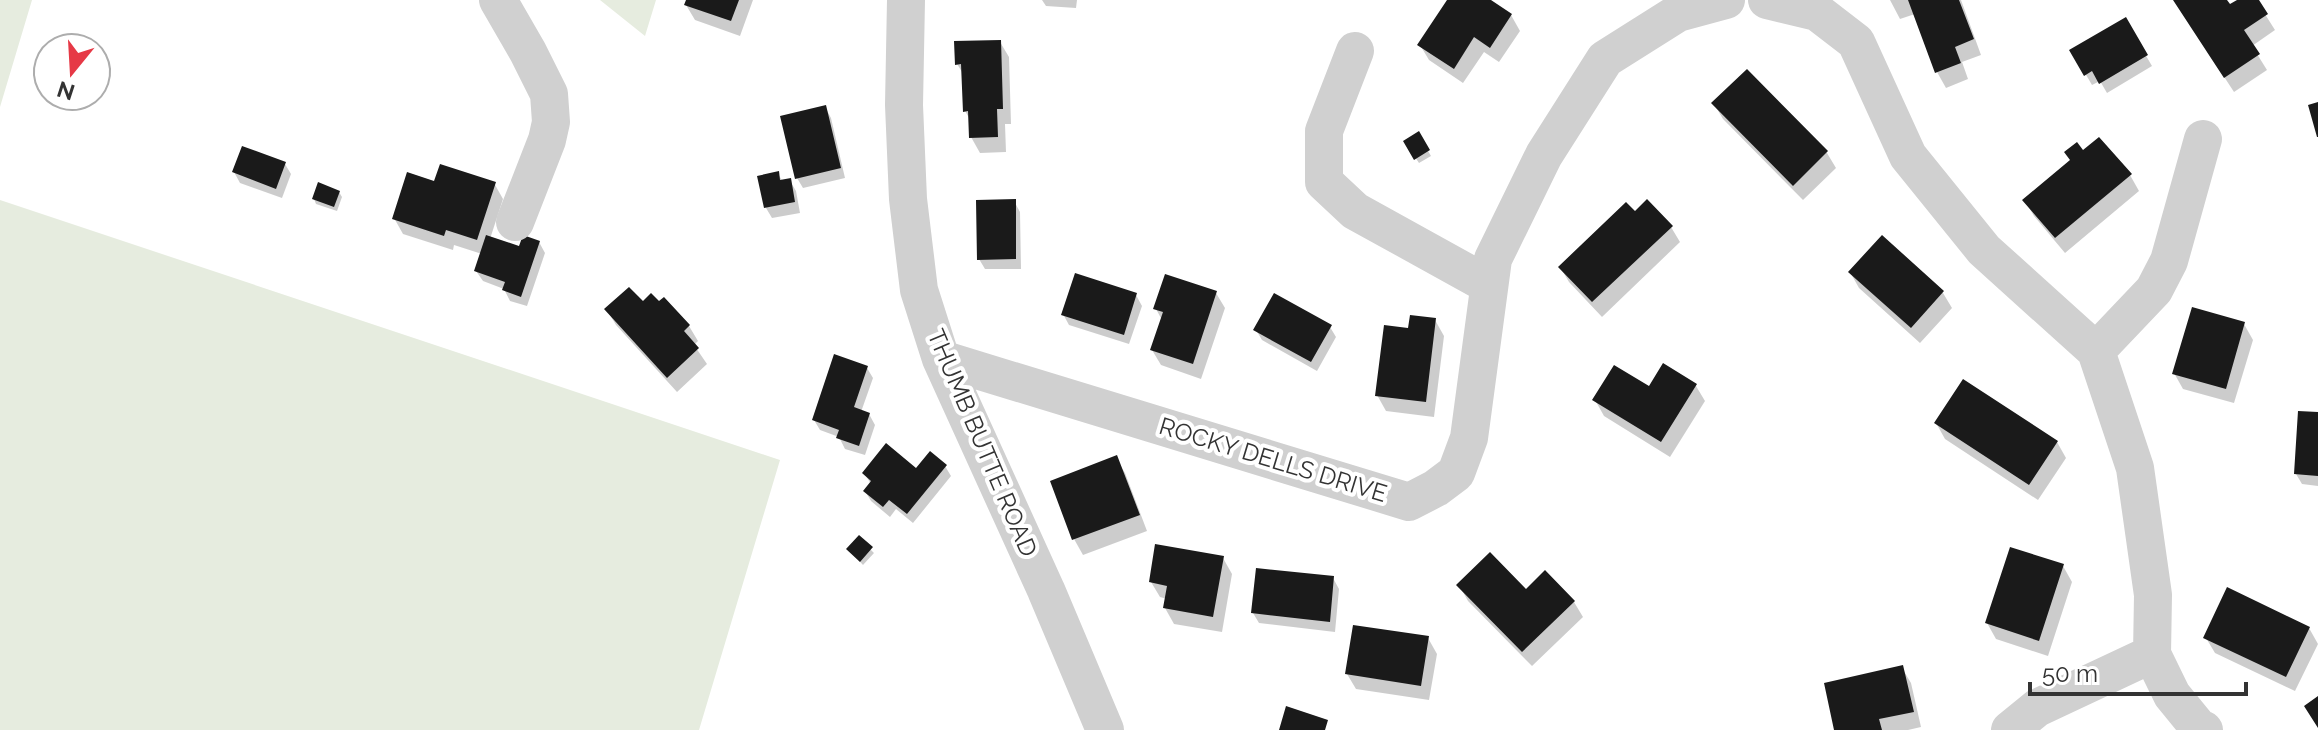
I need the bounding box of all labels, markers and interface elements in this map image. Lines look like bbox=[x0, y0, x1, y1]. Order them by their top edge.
north arrow bbox=[32, 32, 112, 112]
text: N bbox=[54, 76, 78, 106]
street label: THUMB BUTTE ROAD bbox=[921, 325, 1044, 561]
street label: ROCKY DELLS DRIVE bbox=[1156, 411, 1391, 508]
scale bar bbox=[2030, 646, 2246, 696]
text: 50 m bbox=[2042, 659, 2098, 688]

